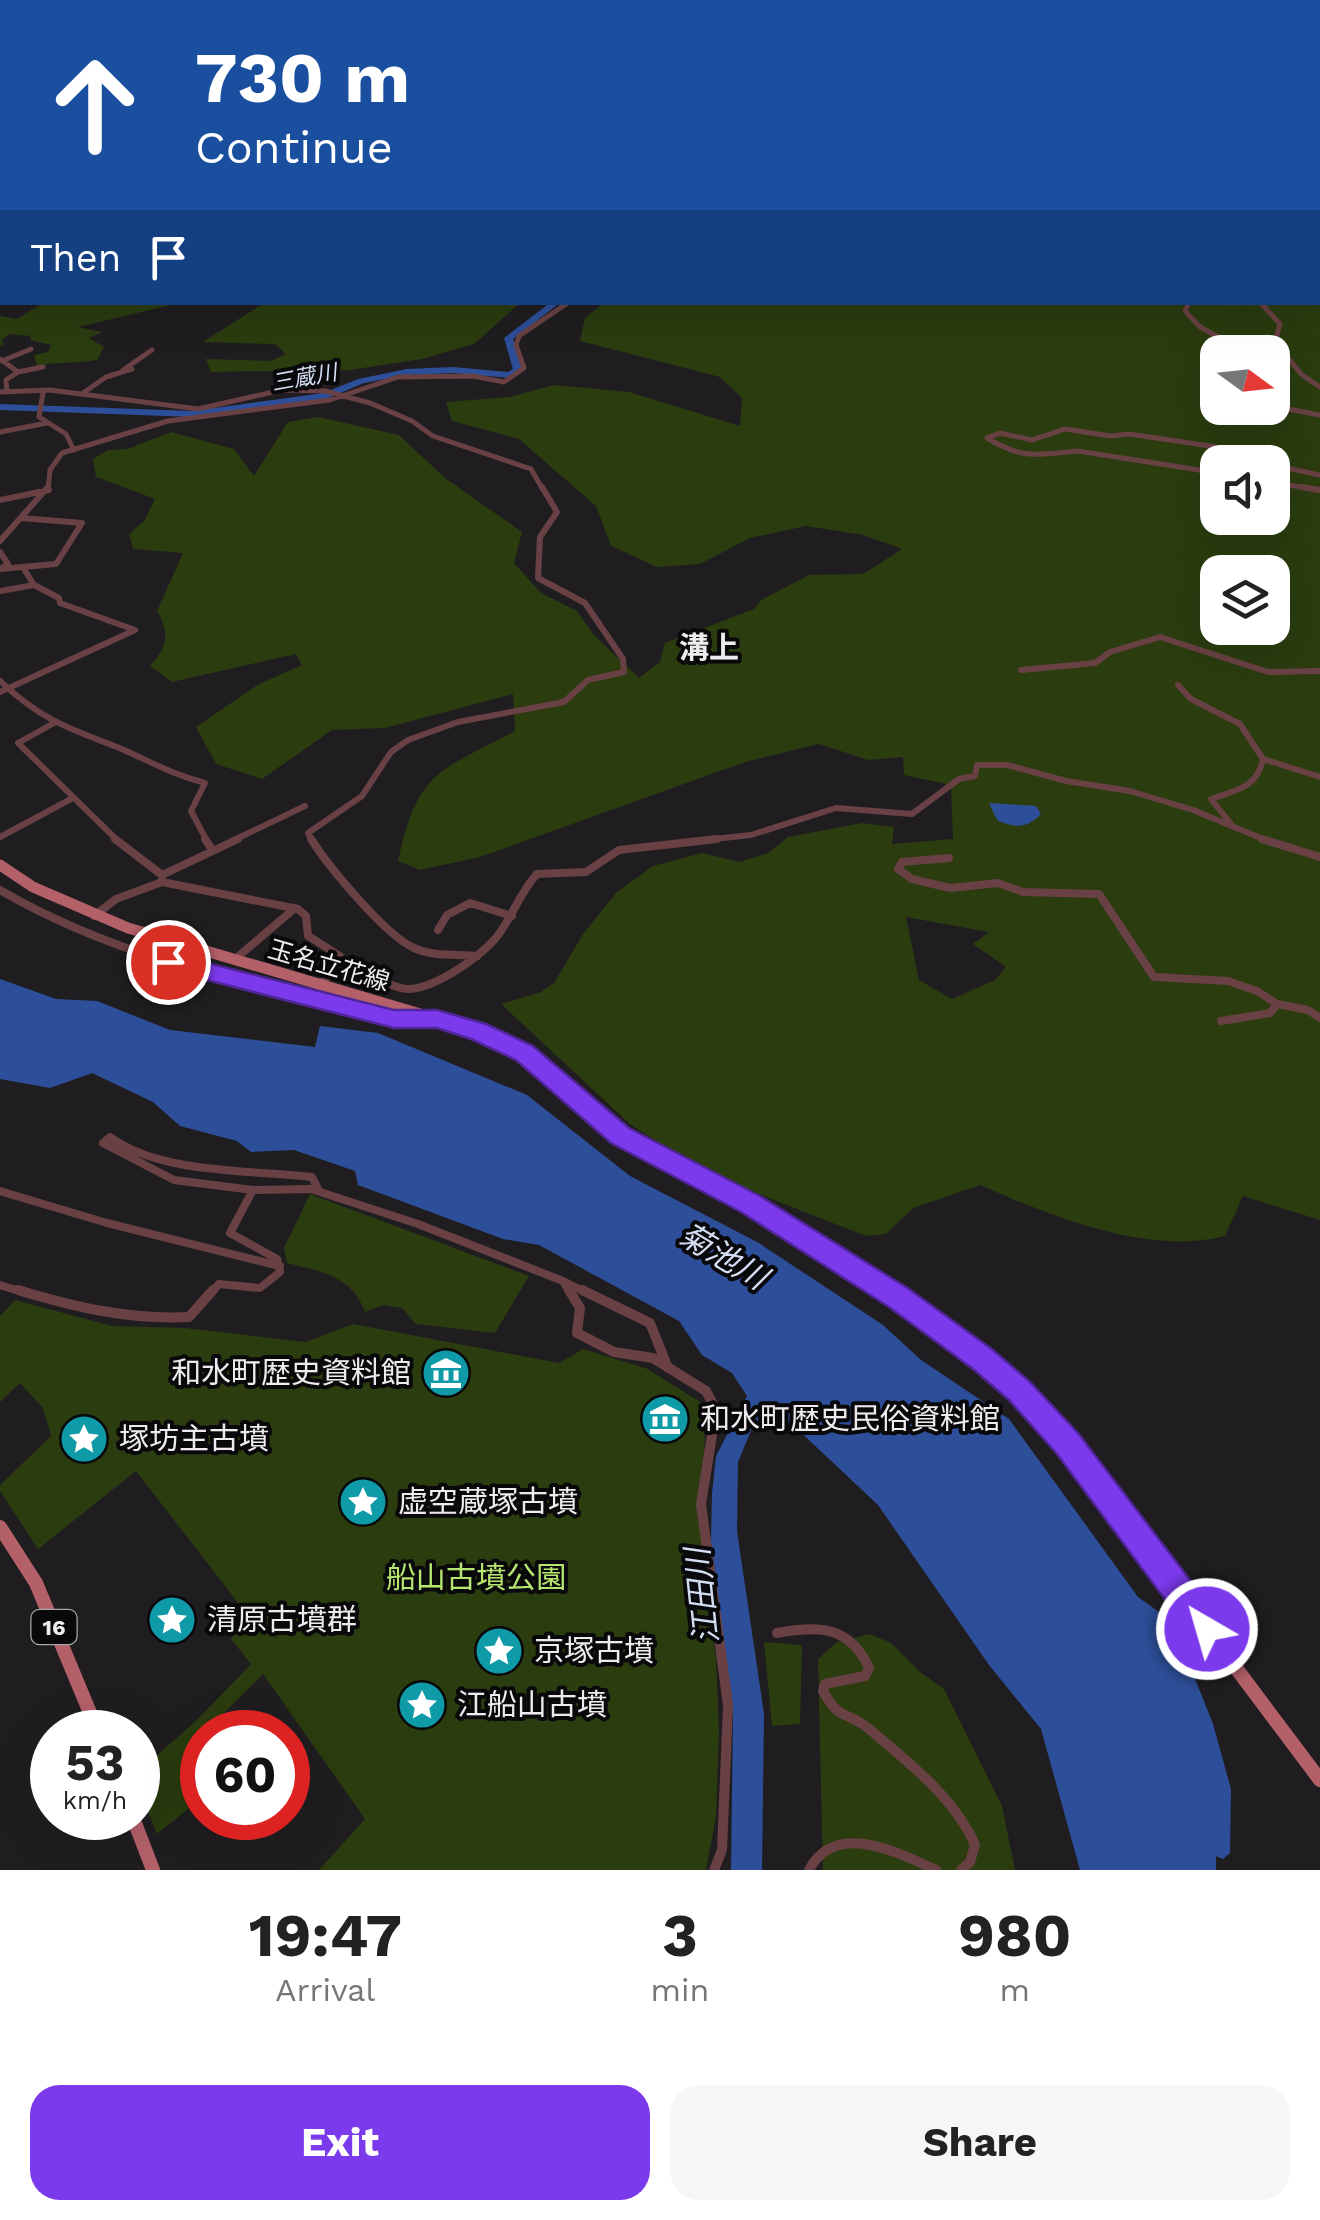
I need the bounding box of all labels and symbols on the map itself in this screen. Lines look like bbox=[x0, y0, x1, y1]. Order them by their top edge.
north arrow bbox=[1200, 335, 1290, 425]
water label: 三蔵川 bbox=[269, 359, 341, 396]
district label: 溝上 bbox=[679, 630, 739, 665]
pin bbox=[126, 920, 211, 1005]
street label: 玉名立花線 bbox=[265, 934, 393, 997]
water label: 菊池川 bbox=[672, 1215, 776, 1299]
museum icon: 和水町歴史資料館 bbox=[420, 1347, 472, 1399]
place label: 和水町歴史資料館 bbox=[171, 1355, 411, 1390]
museum icon: 和水町歴史民俗資料館 bbox=[639, 1393, 691, 1445]
place label: 和水町歴史民俗資料館 bbox=[700, 1401, 1000, 1436]
place icon: 塚坊主古墳 bbox=[58, 1413, 110, 1465]
place label: 塚坊主古墳 bbox=[119, 1421, 269, 1456]
place icon: 虚空蔵塚古墳 bbox=[337, 1476, 389, 1528]
place label: 虚空蔵塚古墳 bbox=[398, 1484, 578, 1519]
water label: 江田川 bbox=[678, 1543, 726, 1646]
park label: 船山古墳公園 bbox=[386, 1560, 566, 1595]
position arrow bbox=[1155, 1577, 1259, 1681]
place icon: 清原古墳群 bbox=[146, 1594, 198, 1646]
place label: 清原古墳群 bbox=[207, 1602, 357, 1637]
road number: 16 bbox=[32, 1610, 76, 1644]
place icon: 京塚古墳 bbox=[473, 1625, 525, 1677]
place label: 京塚古墳 bbox=[534, 1633, 654, 1668]
place icon: 江船山古墳 bbox=[396, 1679, 448, 1731]
place label: 江船山古墳 bbox=[457, 1687, 607, 1722]
speed limit sign: 60 bbox=[180, 1710, 310, 1840]

